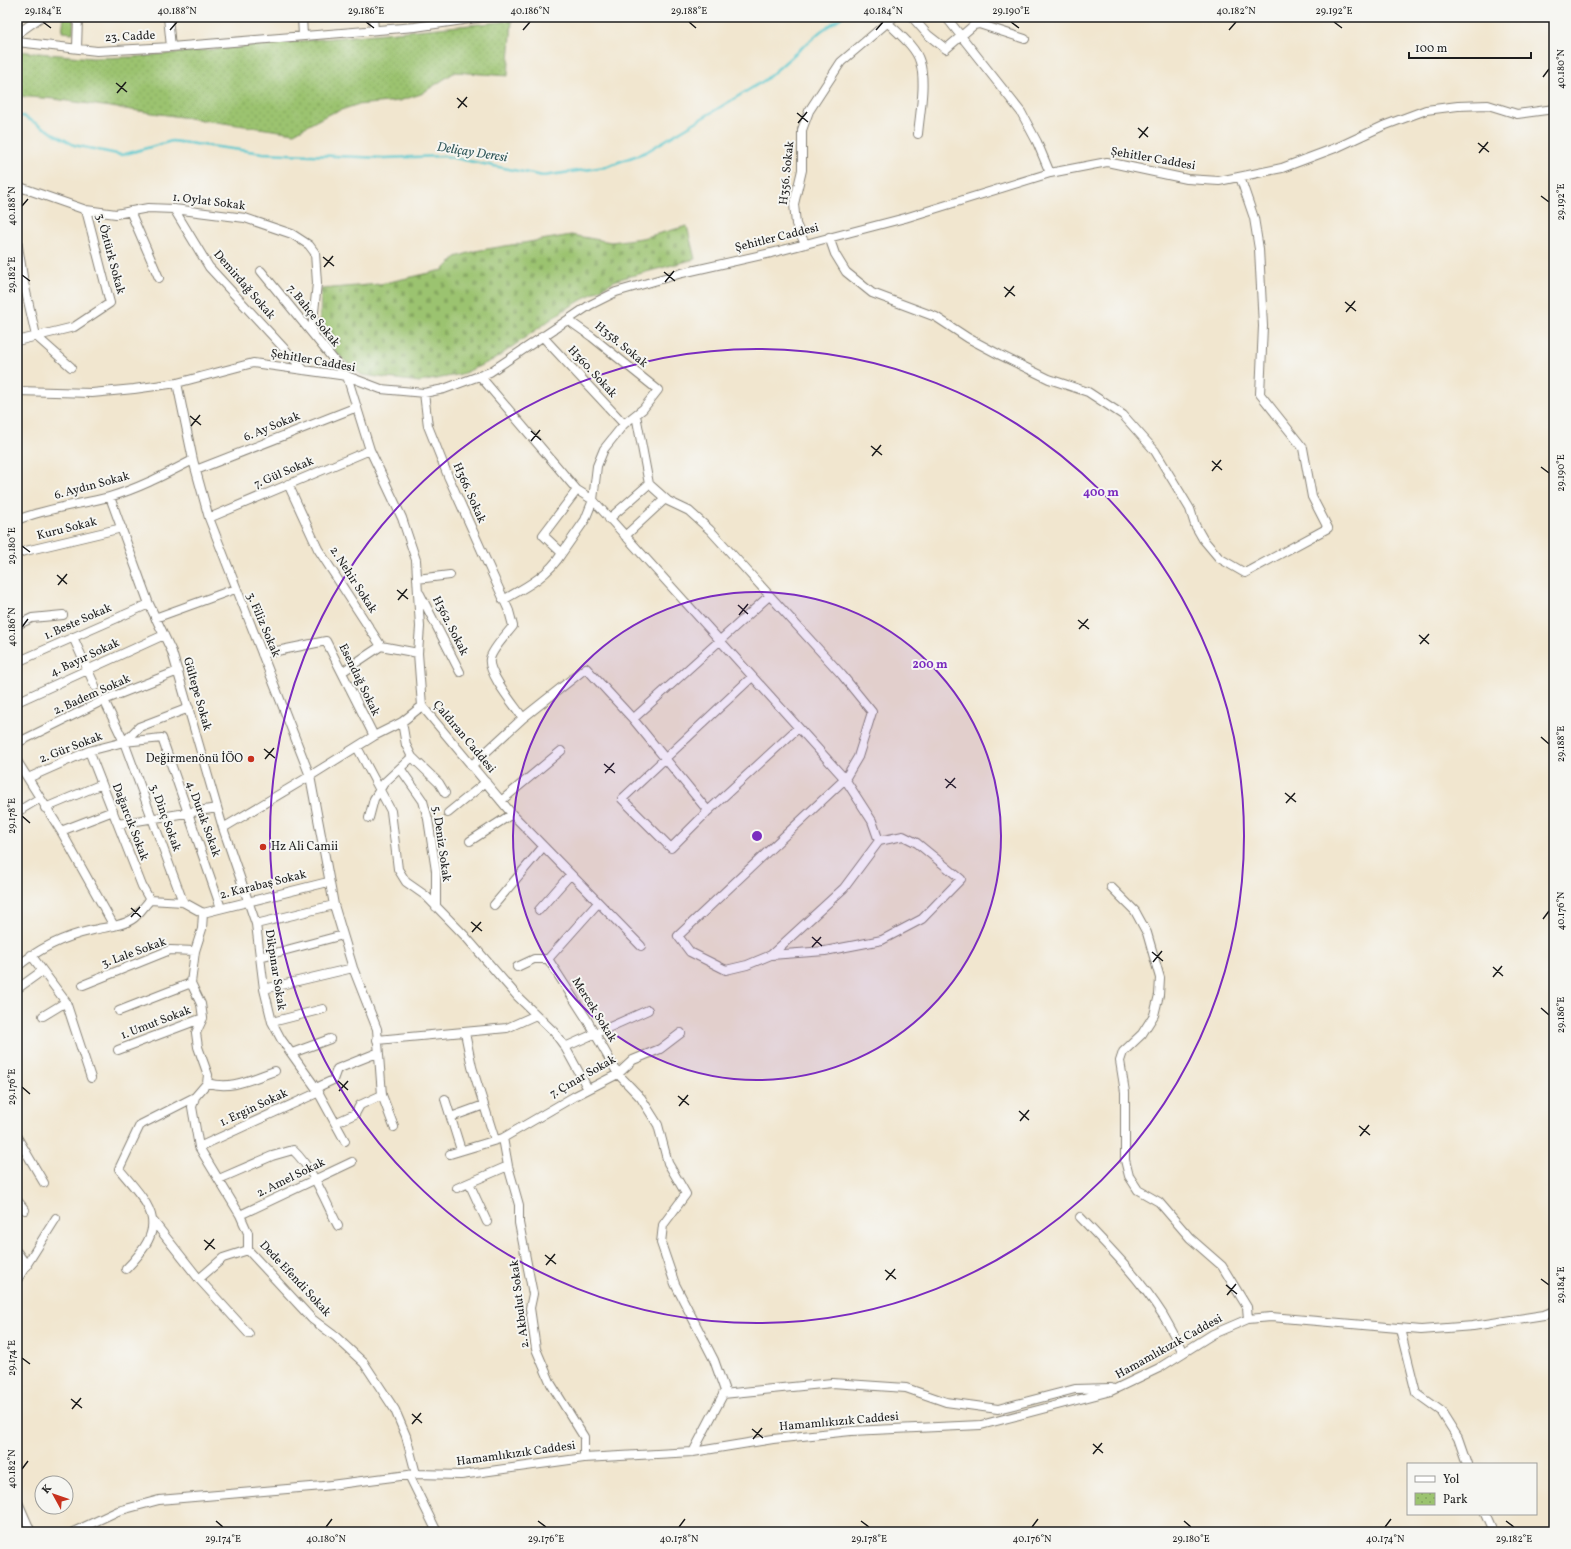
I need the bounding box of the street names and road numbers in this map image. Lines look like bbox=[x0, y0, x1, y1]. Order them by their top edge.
street label: 23. Cadde bbox=[104, 28, 156, 46]
street label: H356. Sokak bbox=[776, 140, 798, 206]
street label: Şehitler Caddesi bbox=[1109, 144, 1197, 174]
street label: 1. Oylat Sokak bbox=[172, 190, 247, 214]
street label: 3. Öztürk Sokak bbox=[92, 212, 130, 297]
street label: Şehitler Caddesi bbox=[733, 220, 821, 256]
street label: Demirdağ Sokak bbox=[209, 247, 279, 323]
street label: 7. Bahçe Sokak bbox=[283, 281, 343, 351]
street label: H358. Sokak bbox=[591, 319, 651, 372]
street label: H360. Sokak bbox=[564, 343, 621, 402]
street label: Şehitler Caddesi bbox=[269, 346, 357, 376]
street label: 6. Ay Sokak bbox=[241, 408, 303, 446]
street label: 7. Gül Sokak bbox=[252, 453, 317, 493]
street label: H366. Sokak bbox=[449, 460, 490, 526]
street label: 6. Aydın Sokak bbox=[53, 468, 132, 504]
street label: Kuru Sokak bbox=[35, 514, 99, 544]
street label: 2. Nehir Sokak bbox=[325, 544, 381, 617]
street label: 3. Filiz Sokak bbox=[242, 590, 284, 660]
street label: H362. Sokak bbox=[428, 593, 472, 659]
street label: 1. Beste Sokak bbox=[42, 600, 115, 644]
street label: 4. Bayır Sokak bbox=[48, 635, 123, 681]
street label: Esendağ Sokak bbox=[335, 641, 384, 719]
street label: Gültepe Sokak bbox=[179, 655, 215, 733]
street label: 2. Badem Sokak bbox=[51, 671, 133, 719]
street label: Çaldıran Caddesi bbox=[429, 697, 499, 777]
street label: 2. Gür Sokak bbox=[37, 728, 105, 767]
street label: 4. Durak Sokak bbox=[182, 779, 224, 860]
street label: Dağarcık Sokak bbox=[108, 781, 152, 863]
street label: 3. Dinç Sokak bbox=[145, 782, 185, 854]
street label: 5. Deniz Sokak bbox=[428, 805, 454, 883]
street label: 2. Karabaş Sokak bbox=[218, 866, 308, 904]
street label: Dikpınar Sokak bbox=[261, 928, 289, 1012]
street label: 3. Lale Sokak bbox=[99, 934, 169, 972]
street label: Mercek Sokak bbox=[568, 975, 621, 1046]
street label: 1. Umut Sokak bbox=[119, 1002, 194, 1044]
street label: 7. Çınar Sokak bbox=[547, 1051, 619, 1102]
street label: 1. Ergin Sokak bbox=[217, 1085, 291, 1131]
street label: 2. Amel Sokak bbox=[254, 1154, 328, 1201]
street label: Dede Efendi Sokak bbox=[256, 1238, 335, 1321]
street label: 2. Akbulut Sokak bbox=[507, 1258, 533, 1349]
street label: Hamamlıkızık Caddesi bbox=[1113, 1311, 1226, 1383]
street label: Hamamlıkızık Caddesi bbox=[779, 1409, 900, 1435]
street label: Hamamlıkızık Caddesi bbox=[456, 1438, 577, 1470]

